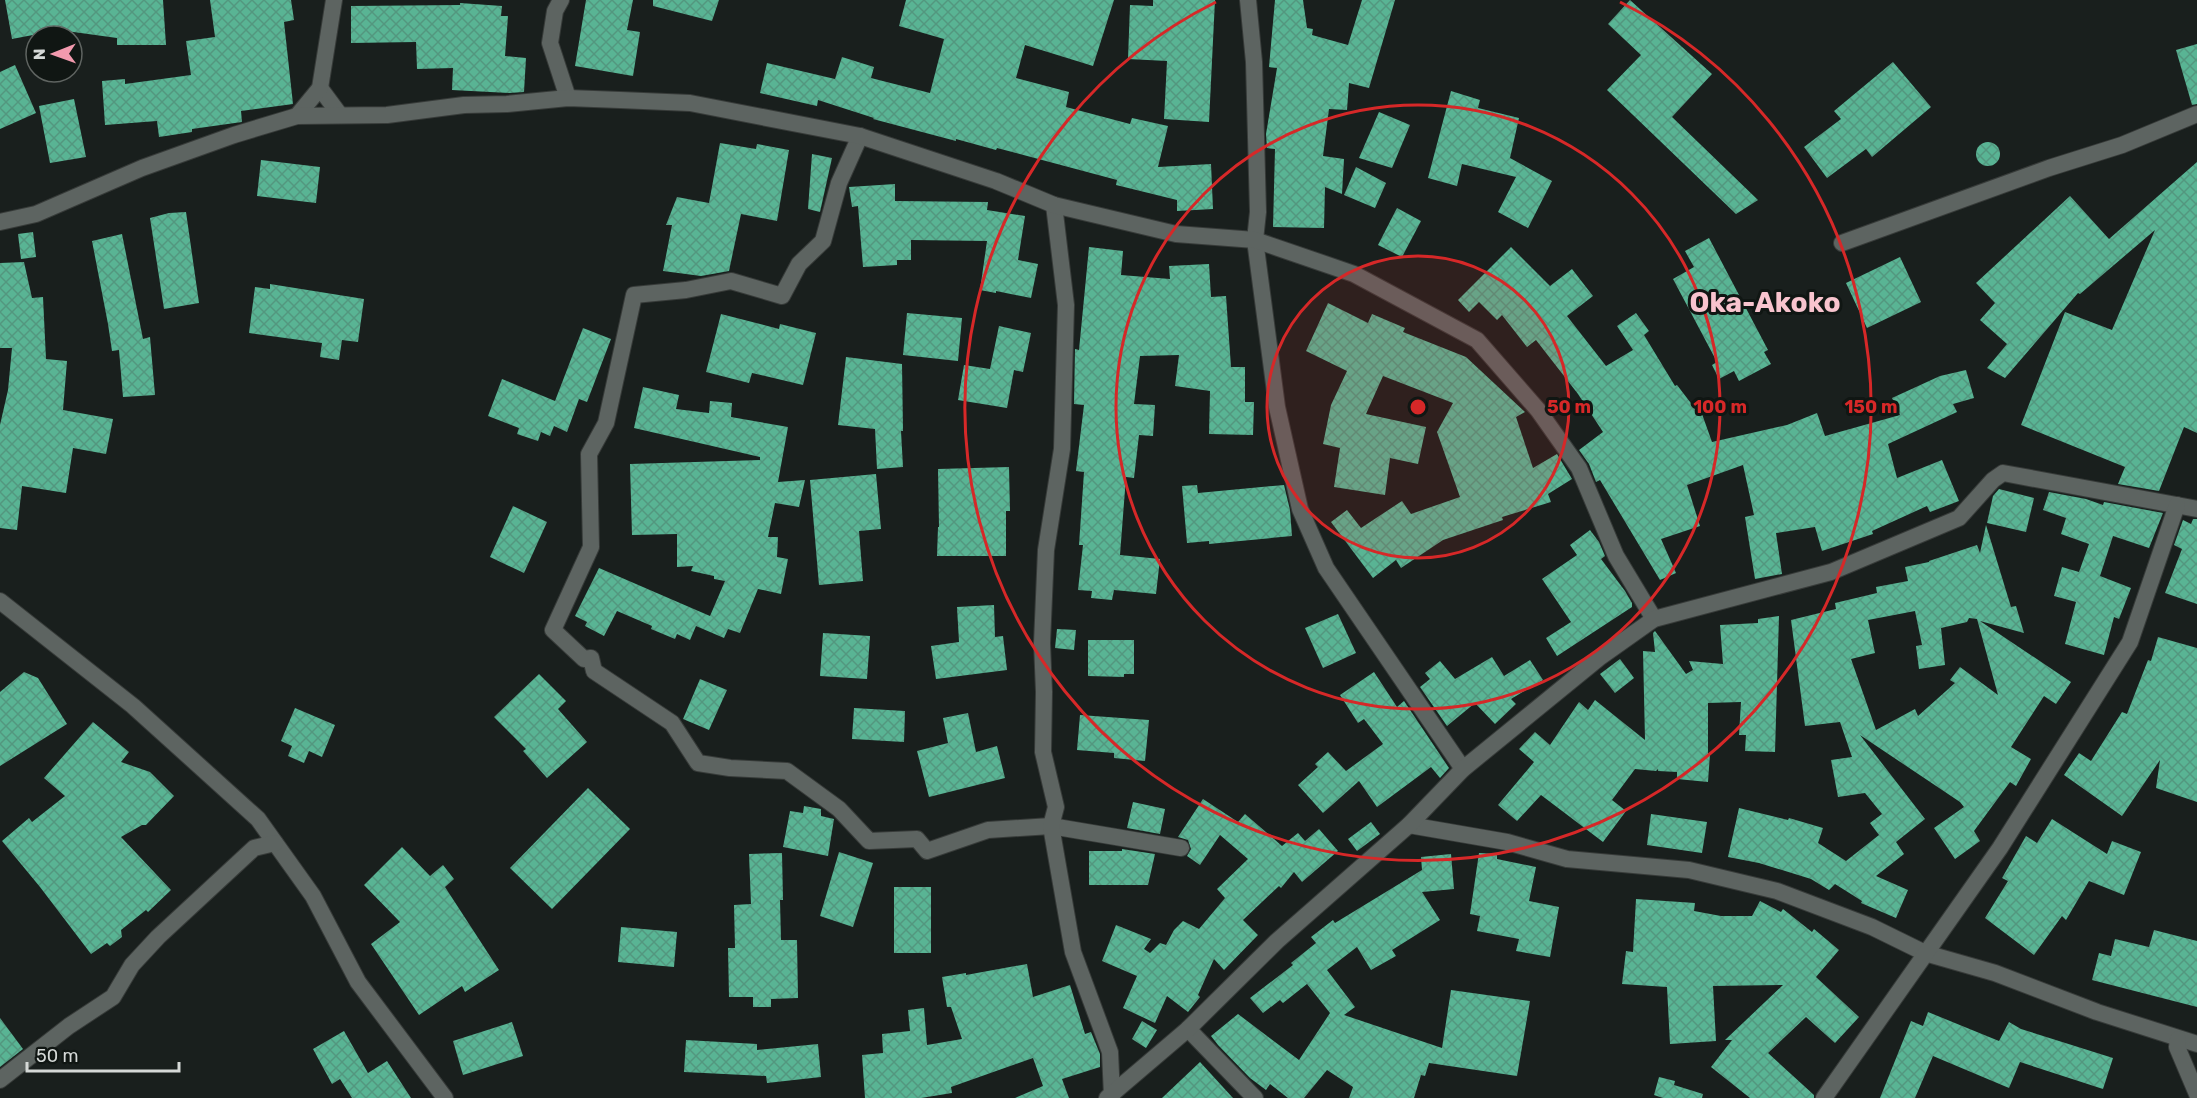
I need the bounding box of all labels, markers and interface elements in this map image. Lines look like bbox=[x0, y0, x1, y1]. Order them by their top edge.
north arrow bbox=[24, 24, 84, 84]
text: N bbox=[30, 48, 49, 60]
district label: Oka-Akoko bbox=[1689, 286, 1841, 319]
text: 50 m bbox=[1547, 396, 1591, 418]
text: 100 m bbox=[1693, 396, 1747, 418]
text: 150 m bbox=[1844, 396, 1898, 418]
centre of rings bbox=[1408, 397, 1428, 417]
scale bar bbox=[27, 1035, 178, 1073]
text: 50 m bbox=[36, 1045, 79, 1067]

